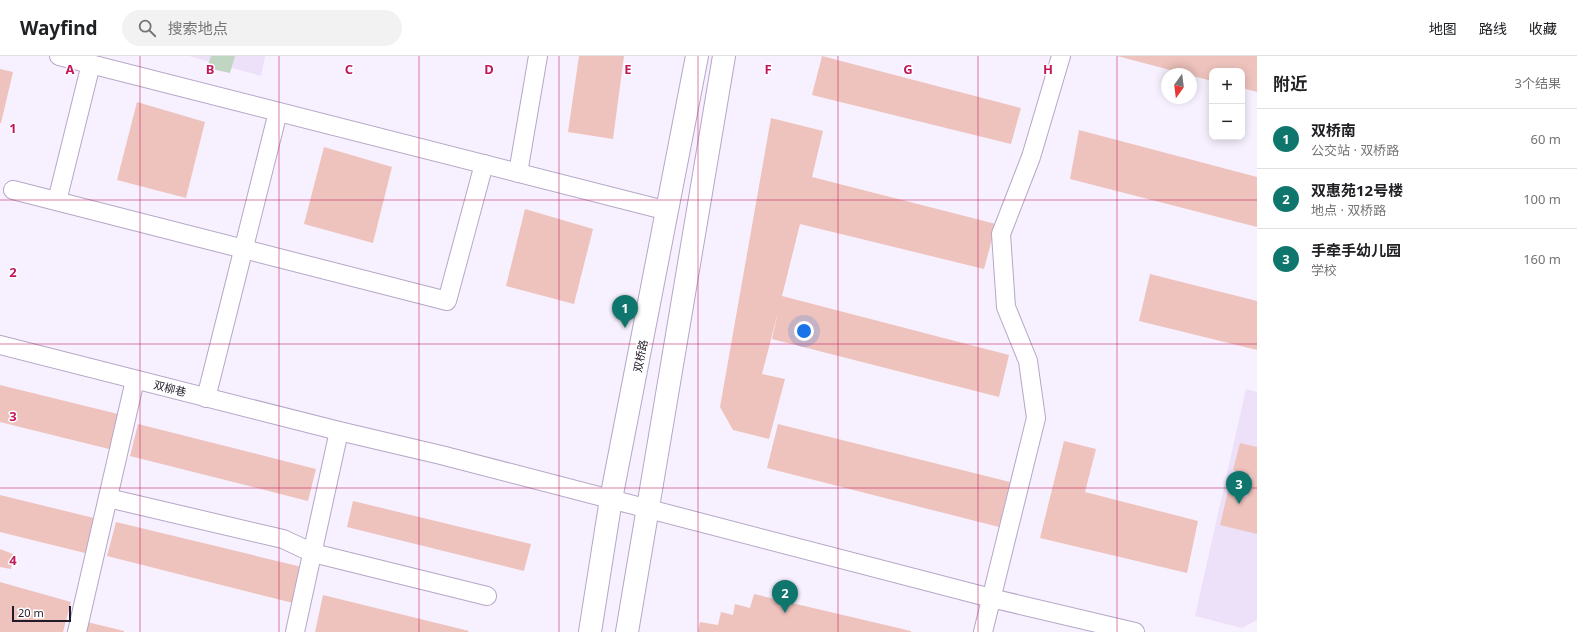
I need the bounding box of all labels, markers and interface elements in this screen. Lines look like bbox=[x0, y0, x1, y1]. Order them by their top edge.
search box bbox=[122, 10, 402, 46]
text: Wayfind bbox=[20, 15, 98, 41]
icon: search bbox=[136, 17, 158, 39]
text: 搜索地点 bbox=[168, 18, 228, 38]
text: 地图 bbox=[1429, 19, 1457, 38]
text: 路线 bbox=[1479, 19, 1507, 38]
text: 收藏 bbox=[1529, 19, 1557, 38]
text: A bbox=[66, 60, 75, 78]
text: B bbox=[206, 60, 214, 78]
text: C bbox=[345, 60, 353, 78]
text: D bbox=[484, 60, 494, 78]
text: E bbox=[624, 60, 632, 78]
text: F bbox=[764, 60, 772, 78]
text: G bbox=[903, 60, 913, 78]
text: H bbox=[1043, 60, 1053, 78]
north arrow bbox=[1161, 68, 1197, 104]
map controls bbox=[1209, 68, 1245, 140]
button: + bbox=[1209, 68, 1245, 104]
text: 附近 bbox=[1273, 72, 1307, 95]
text: 3个结果 bbox=[1515, 74, 1561, 92]
button: − bbox=[1209, 104, 1245, 140]
text: 1 bbox=[9, 119, 17, 137]
text: 双桥南 bbox=[1311, 120, 1356, 140]
text: 1 bbox=[1282, 130, 1290, 148]
text: 60 m bbox=[1531, 130, 1561, 148]
text: 公交站 · 双桥路 bbox=[1311, 141, 1399, 159]
text: 双惠苑12号楼 bbox=[1311, 180, 1403, 200]
text: 2 bbox=[1282, 190, 1290, 208]
text: 100 m bbox=[1523, 190, 1561, 208]
text: 地点 · 双桥路 bbox=[1311, 201, 1386, 219]
text: 手牵手幼儿园 bbox=[1311, 240, 1401, 260]
text: 3 bbox=[1282, 250, 1290, 268]
text: 160 m bbox=[1523, 250, 1561, 268]
text: 学校 bbox=[1311, 261, 1337, 279]
text: 2 bbox=[9, 263, 17, 281]
pin: 1 bbox=[612, 295, 638, 328]
your location bbox=[794, 321, 814, 341]
street label: 双桥路 bbox=[629, 338, 651, 374]
street label: 双柳巷 bbox=[152, 377, 188, 399]
text: 3 bbox=[9, 407, 17, 425]
pin: 3 bbox=[1226, 471, 1252, 504]
text: 4 bbox=[9, 551, 17, 569]
pin: 2 bbox=[772, 580, 798, 613]
scale bar bbox=[12, 604, 71, 623]
text: 20 m bbox=[18, 605, 44, 620]

